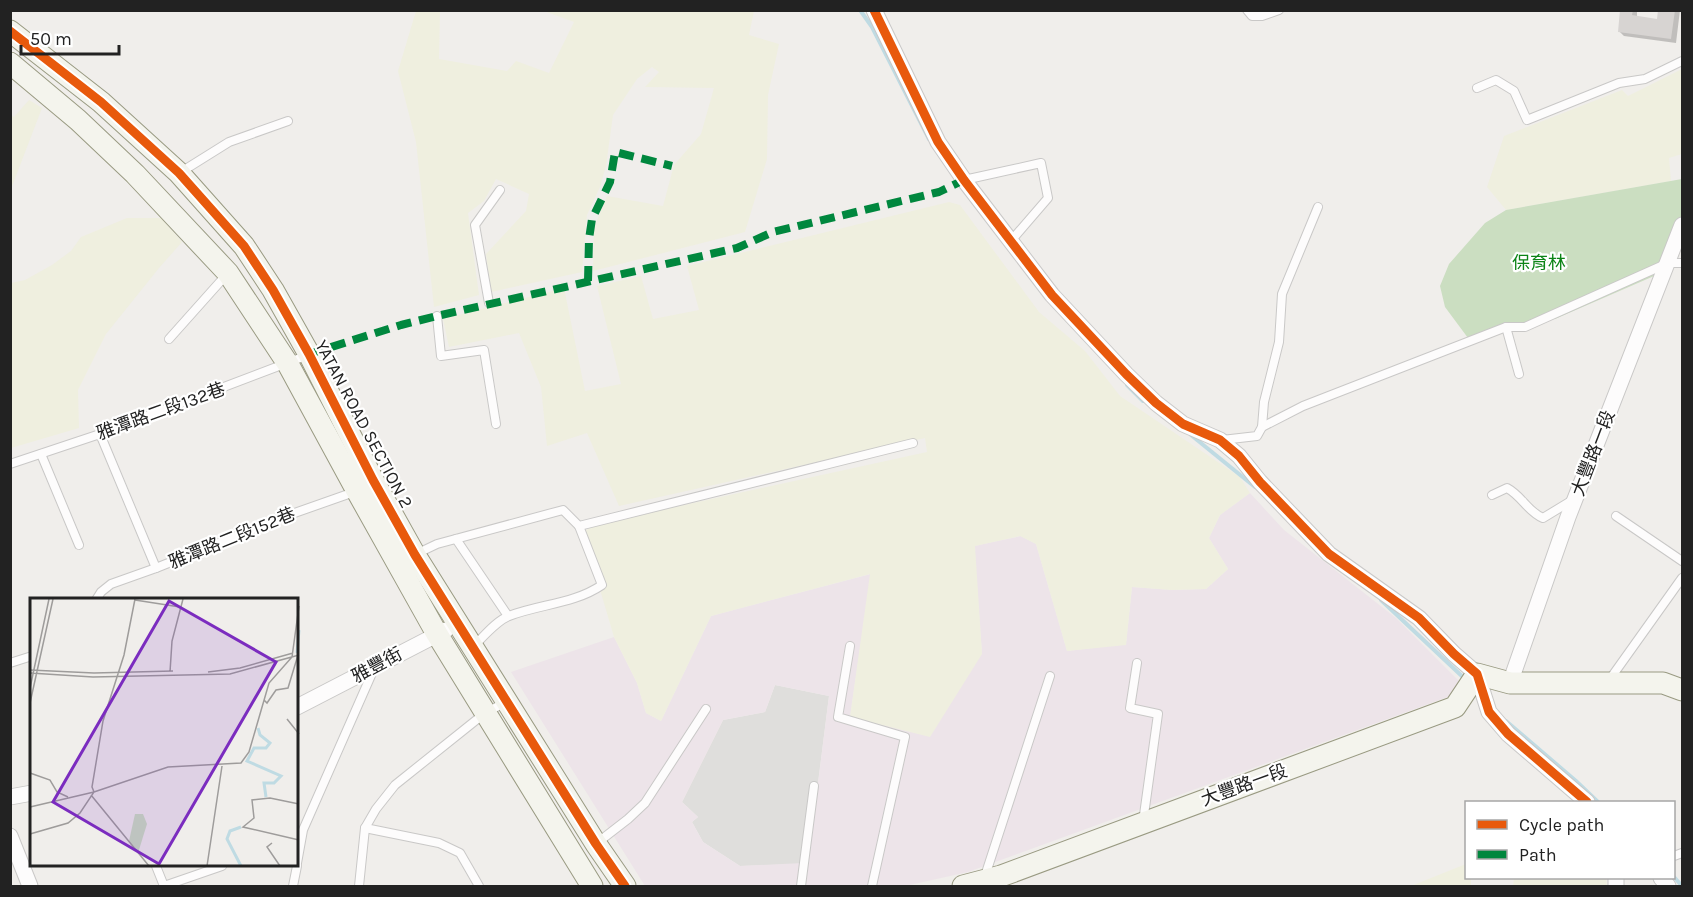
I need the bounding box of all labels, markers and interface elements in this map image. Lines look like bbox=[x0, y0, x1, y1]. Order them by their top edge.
scale bar bbox=[21, 18, 118, 56]
text: 50 m bbox=[30, 28, 72, 50]
park label: 保育林 bbox=[1512, 252, 1566, 274]
street label: YATAN ROAD SECTION 2 bbox=[310, 336, 418, 512]
street label: 雅潭路二段132巷 bbox=[94, 378, 228, 444]
street label: 大豐路一段 bbox=[1567, 407, 1619, 499]
street label: 雅潭路二段152巷 bbox=[166, 503, 298, 573]
inset map bbox=[30, 598, 298, 867]
street label: 雅豐街 bbox=[348, 643, 406, 687]
street label: 大豐路一段 bbox=[1198, 759, 1290, 811]
legend bbox=[1465, 801, 1675, 879]
text: Cycle path bbox=[1519, 814, 1604, 836]
text: Path bbox=[1519, 844, 1557, 866]

